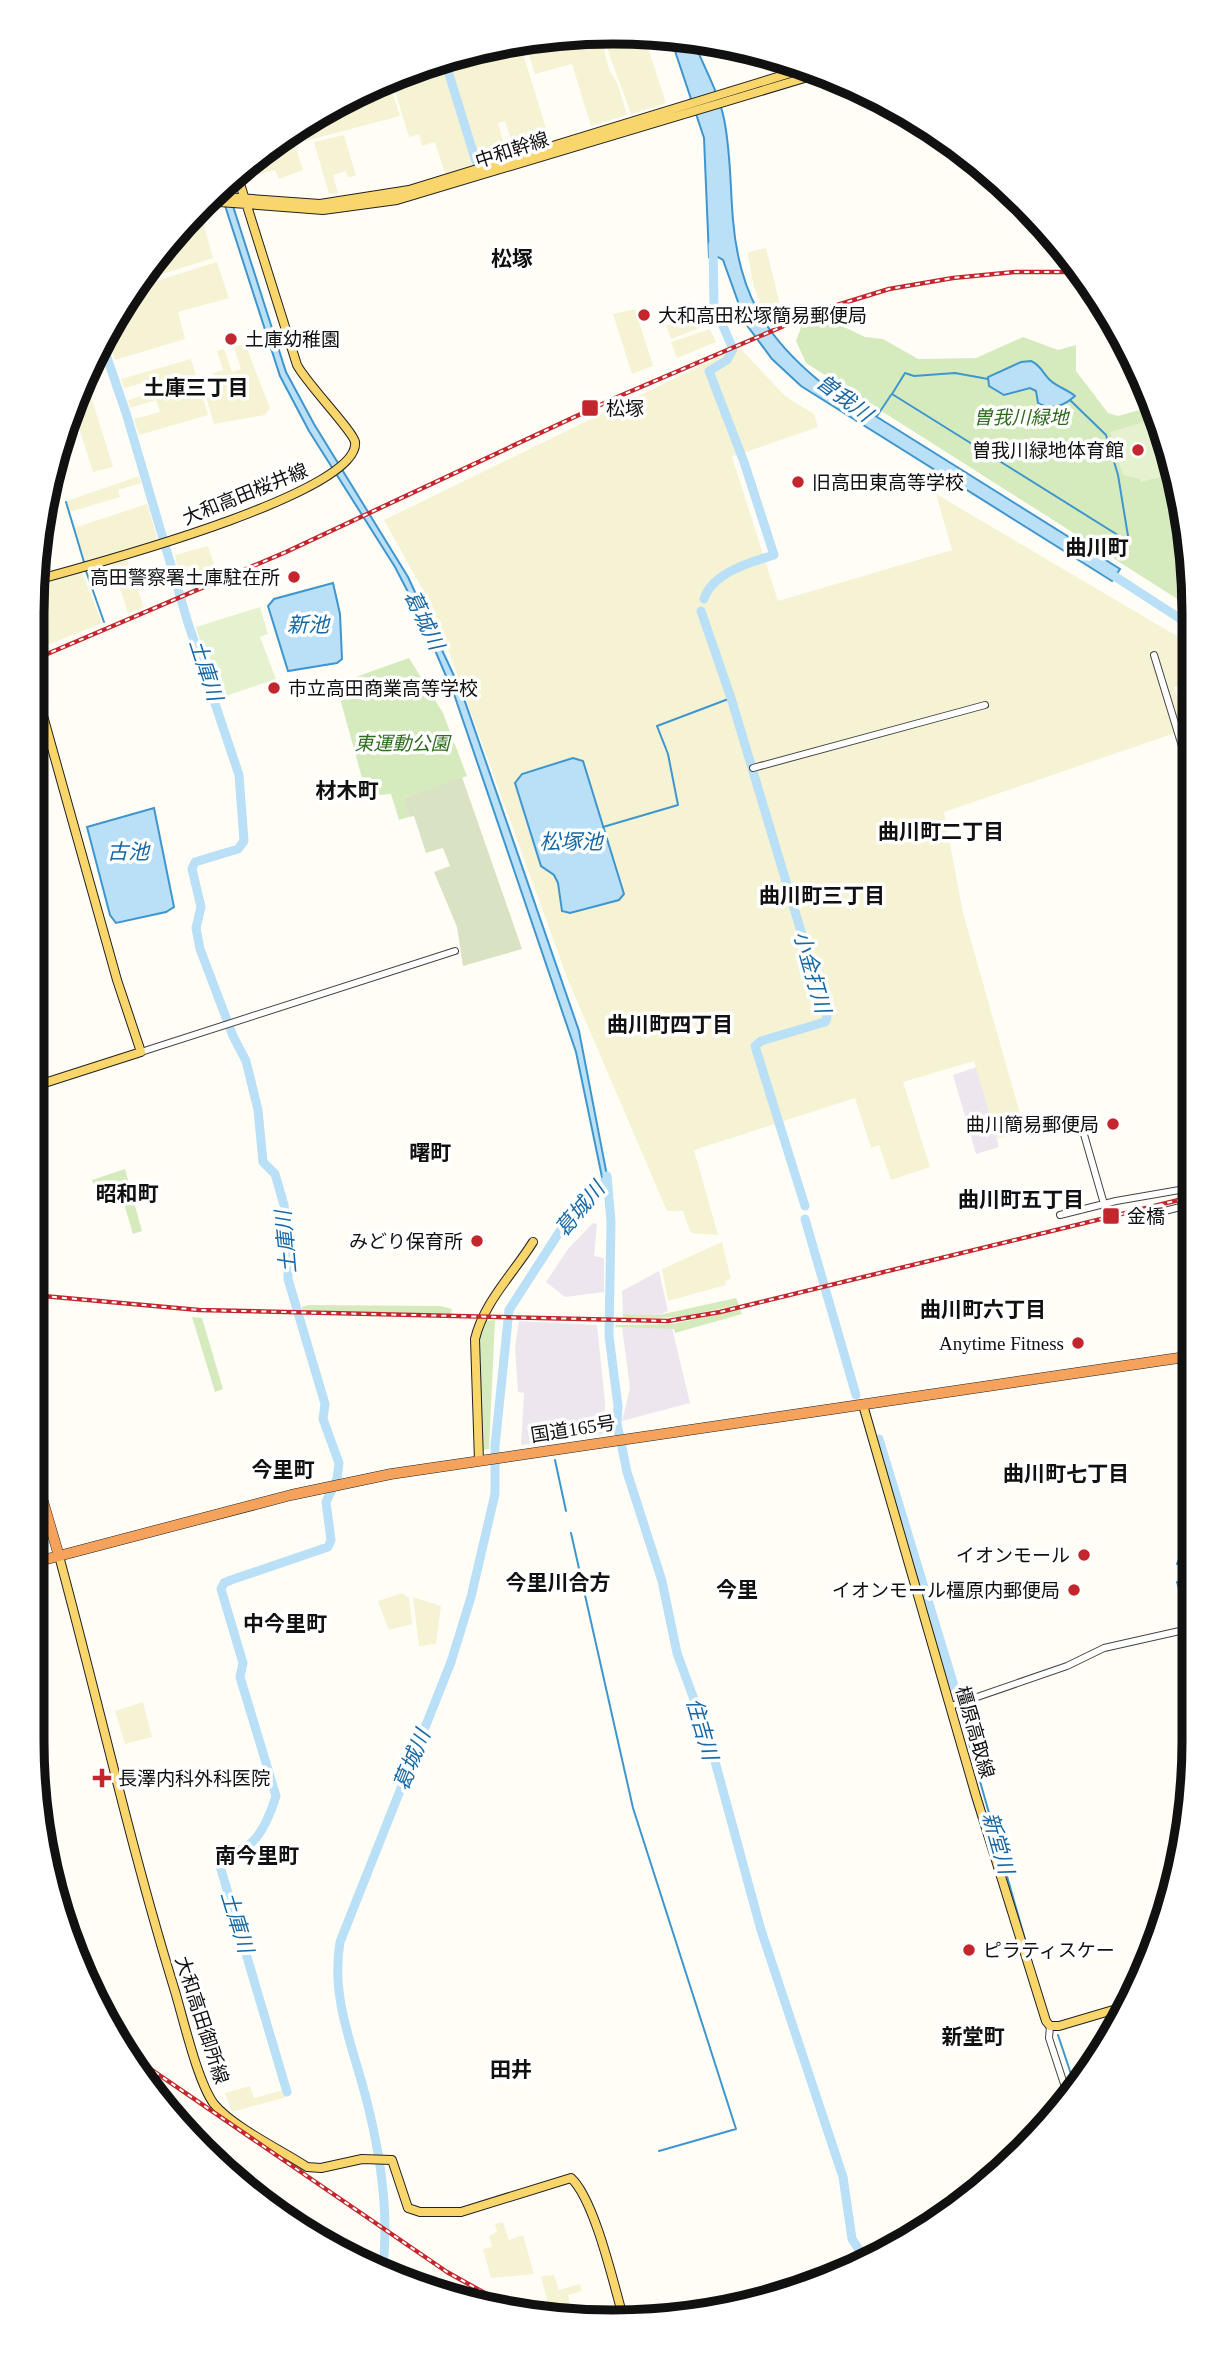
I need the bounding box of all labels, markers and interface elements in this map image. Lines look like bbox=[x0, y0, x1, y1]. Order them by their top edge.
street label: 中和幹線 bbox=[473, 128, 551, 172]
district label: 松塚 bbox=[491, 247, 533, 271]
place label: 大和高田松塚簡易郵便局 bbox=[658, 305, 867, 326]
marker: 大和高田松塚簡易郵便局 bbox=[636, 307, 652, 323]
place label: 土庫幼稚園 bbox=[245, 329, 340, 350]
marker: 土庫幼稚園 bbox=[223, 331, 239, 347]
water label: 曽我川 bbox=[812, 369, 878, 428]
district label: 土庫三丁目 bbox=[144, 376, 249, 400]
marker: 松塚 bbox=[580, 398, 600, 418]
place label: 松塚 bbox=[606, 398, 644, 419]
park label: 曽我川緑地 bbox=[973, 407, 1070, 428]
place label: 曽我川緑地体育館 bbox=[972, 440, 1124, 461]
marker: 曽我川緑地体育館 bbox=[1130, 442, 1146, 458]
street label: 大和高田桜井線 bbox=[179, 459, 311, 529]
place label: 旧高田東高等学校 bbox=[812, 472, 964, 493]
marker: 旧高田東高等学校 bbox=[790, 474, 806, 490]
district label: 曲川町 bbox=[1066, 536, 1129, 560]
place label: 高田警察署土庫駐在所 bbox=[90, 567, 280, 588]
marker: 高田警察署土庫駐在所 bbox=[286, 569, 302, 585]
water label: 葛城川 bbox=[399, 586, 449, 655]
water label: 新池 bbox=[287, 613, 331, 637]
water label: 土庫川 bbox=[185, 636, 228, 706]
place label: 市立高田商業高等学校 bbox=[288, 678, 478, 699]
marker: 市立高田商業高等学校 bbox=[266, 680, 282, 696]
park label: 東運動公園 bbox=[354, 733, 452, 754]
district label: 材木町 bbox=[316, 779, 379, 803]
district label: 曲川町二丁目 bbox=[878, 820, 1004, 844]
water label: 松塚池 bbox=[540, 830, 604, 854]
water label: 古池 bbox=[107, 840, 151, 864]
district label: 曲川町三丁目 bbox=[759, 884, 885, 908]
water label: 小金打川 bbox=[789, 928, 836, 1018]
district label: 曲川町四丁目 bbox=[607, 1013, 733, 1037]
place label: 曲川簡易郵便局 bbox=[966, 1114, 1099, 1135]
marker: 曲川簡易郵便局 bbox=[1105, 1116, 1121, 1132]
district label: 曙町 bbox=[409, 1141, 451, 1165]
water label: 葛城川 bbox=[551, 1176, 611, 1241]
district label: 昭和町 bbox=[96, 1182, 159, 1206]
district label: 曲川町五丁目 bbox=[958, 1188, 1084, 1212]
marker: 金橋 bbox=[1101, 1206, 1121, 1226]
place label: 金橋 bbox=[1127, 1206, 1165, 1227]
water label: 土庫川 bbox=[271, 1208, 301, 1274]
place label: みどり保育所 bbox=[349, 1231, 463, 1252]
marker: みどり保育所 bbox=[469, 1233, 485, 1249]
district label: 曲川町六丁目 bbox=[920, 1298, 1046, 1322]
place label: Anytime Fitness bbox=[939, 1333, 1064, 1354]
marker: Anytime Fitness bbox=[1070, 1335, 1086, 1351]
street label: 国道165号 bbox=[529, 1412, 617, 1446]
district label: 今里町 bbox=[252, 1458, 315, 1482]
district label: 曲川町七丁目 bbox=[1003, 1462, 1129, 1486]
place label: イオンモール bbox=[956, 1545, 1070, 1566]
marker: イオンモール bbox=[1076, 1547, 1092, 1563]
district label: 今里川合方 bbox=[506, 1571, 611, 1595]
district label: 今里 bbox=[716, 1578, 758, 1602]
place label: イオンモール橿原内郵便局 bbox=[832, 1580, 1060, 1601]
marker: イオンモール橿原内郵便局 bbox=[1066, 1582, 1082, 1598]
district label: 中今里町 bbox=[243, 1612, 327, 1636]
street label: 橿原高取線 bbox=[952, 1683, 998, 1781]
water label: 住吉川 bbox=[682, 1695, 723, 1765]
water label: 葛城川 bbox=[389, 1724, 436, 1794]
marker: 長澤内科外科医院 bbox=[92, 1768, 112, 1788]
place label: 長澤内科外科医院 bbox=[118, 1768, 270, 1789]
water label: 新堂川 bbox=[978, 1809, 1019, 1879]
district label: 南今里町 bbox=[215, 1844, 299, 1868]
water label: 土庫川 bbox=[216, 1888, 258, 1958]
place label: ピラティスケー bbox=[983, 1940, 1115, 1961]
marker: ピラティスケー bbox=[961, 1942, 977, 1958]
street label: 大和高田御所線 bbox=[171, 1954, 233, 2086]
district label: 新堂町 bbox=[942, 2025, 1005, 2049]
district label: 田井 bbox=[490, 2058, 532, 2082]

